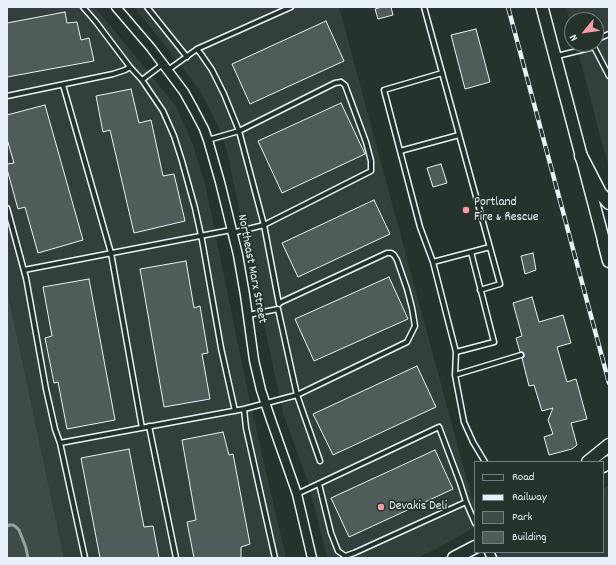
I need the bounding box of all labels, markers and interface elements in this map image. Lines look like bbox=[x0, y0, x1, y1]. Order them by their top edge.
north arrow bbox=[564, 12, 604, 52]
text: N bbox=[566, 31, 583, 44]
place label: Portland Fire & Rescue bbox=[474, 195, 538, 226]
marker: Portland Fire & Rescue bbox=[461, 205, 471, 215]
street label: Northeast Marx Street bbox=[233, 213, 269, 325]
legend bbox=[474, 461, 604, 553]
text: Road bbox=[512, 469, 534, 486]
text: Railway bbox=[512, 489, 547, 506]
place label: Devakis Deli bbox=[389, 499, 447, 515]
marker: Devakis Deli bbox=[376, 502, 386, 512]
text: Park bbox=[512, 509, 532, 526]
text: Building bbox=[512, 529, 547, 546]

